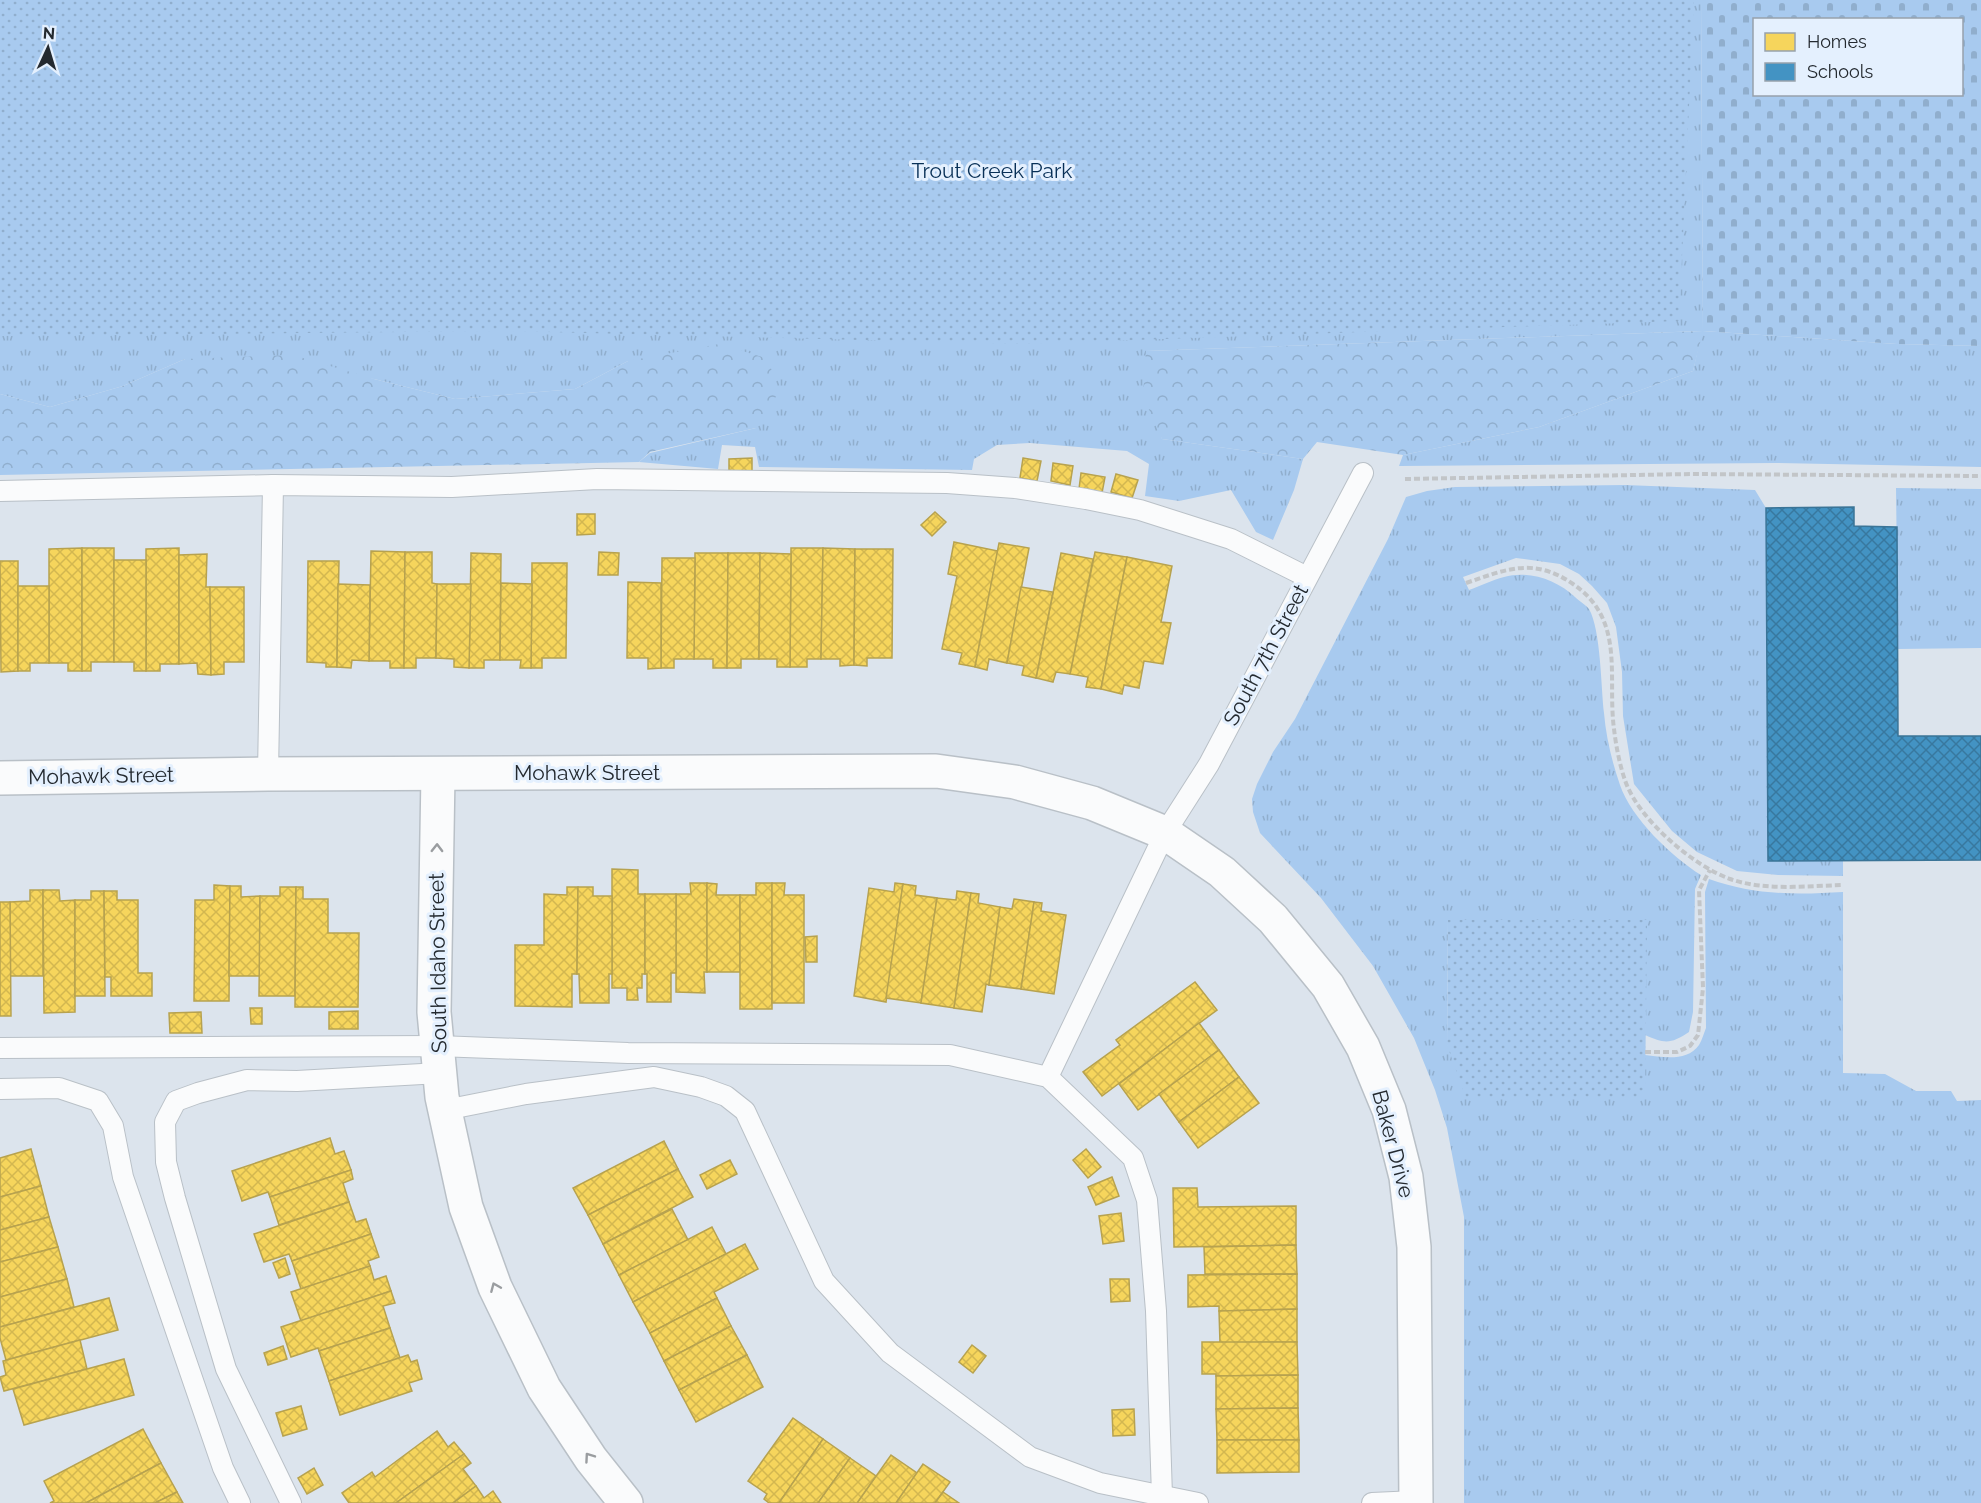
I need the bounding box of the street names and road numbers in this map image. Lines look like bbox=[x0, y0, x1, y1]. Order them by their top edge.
street label: South 7th Street bbox=[1218, 580, 1313, 730]
street label: Mohawk Street bbox=[514, 760, 660, 785]
street label: Mohawk Street bbox=[28, 762, 174, 789]
street label: South Idaho Street bbox=[423, 873, 452, 1053]
street label: Baker Drive bbox=[1367, 1087, 1420, 1201]

